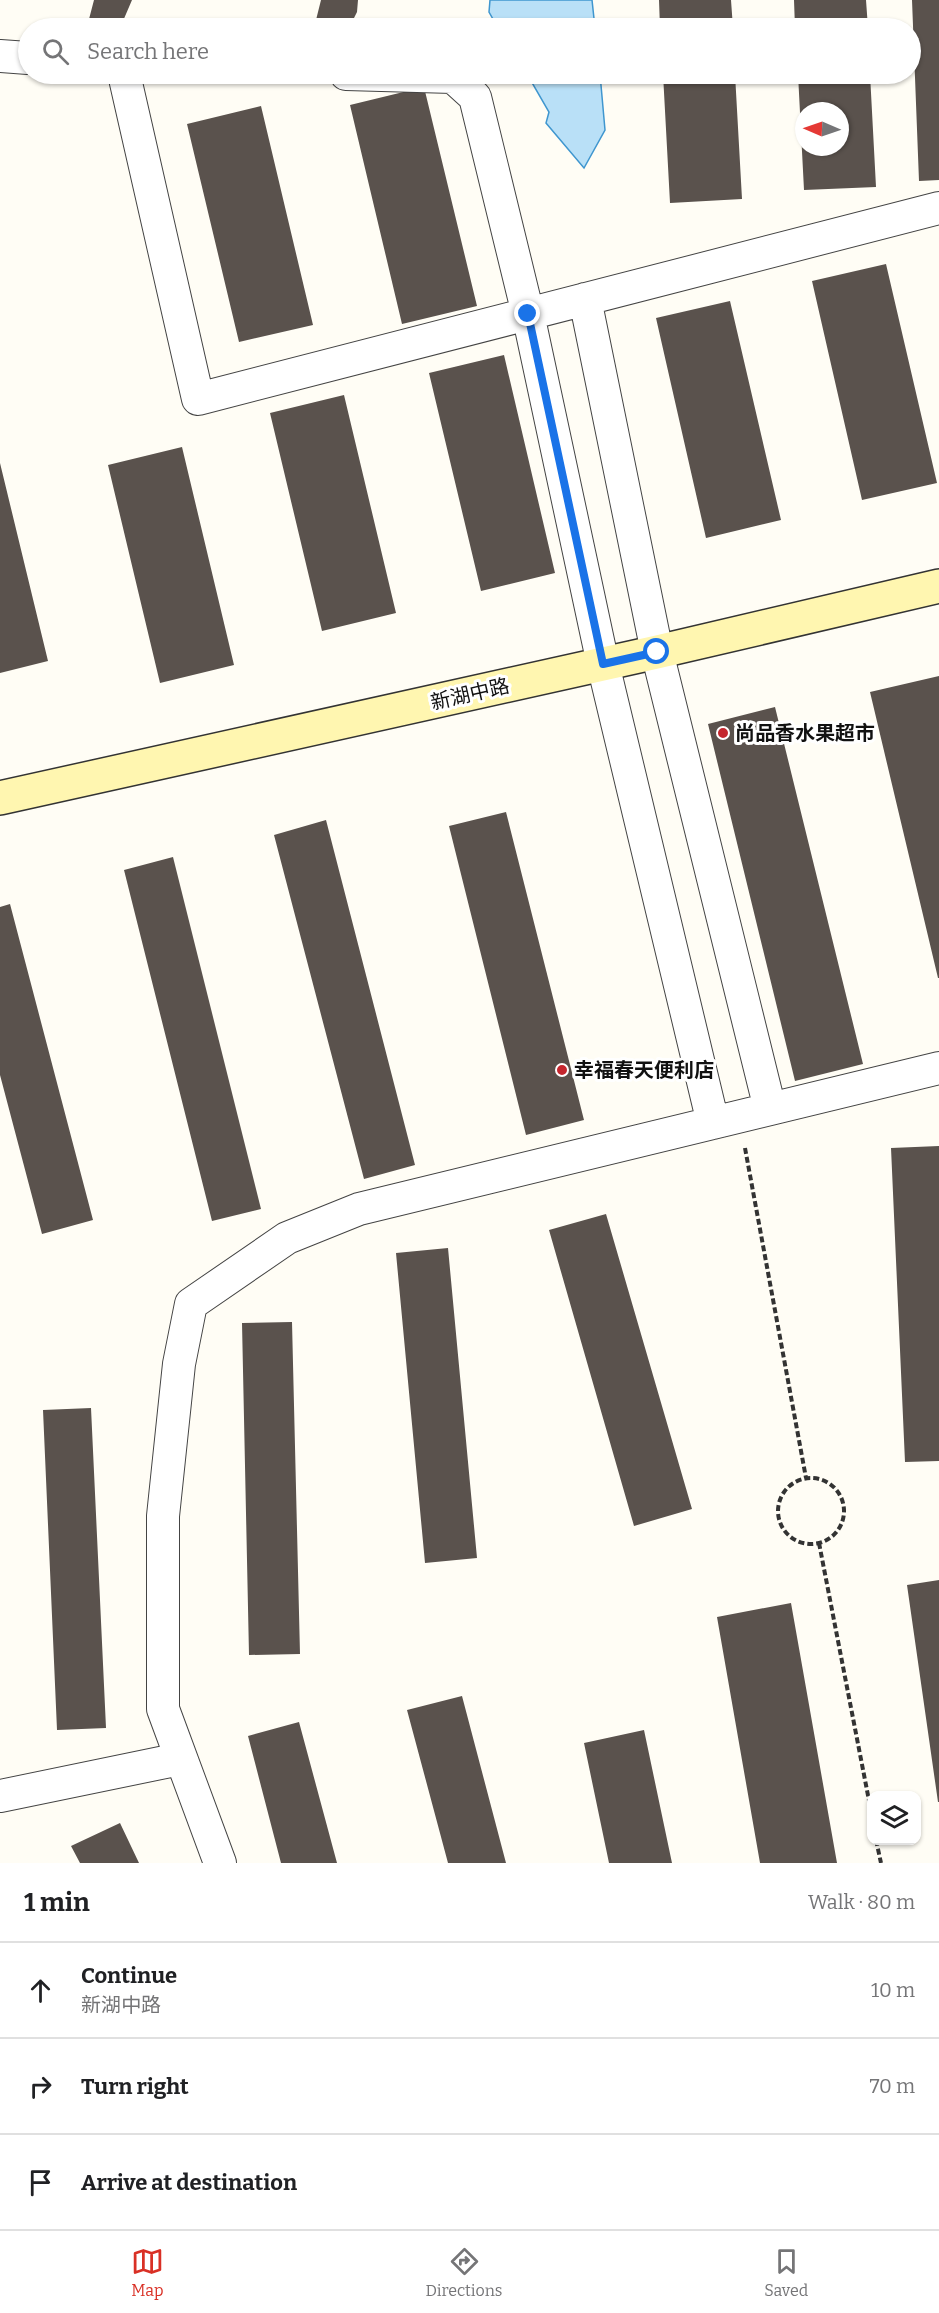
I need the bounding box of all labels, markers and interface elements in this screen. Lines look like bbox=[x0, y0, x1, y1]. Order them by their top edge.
search box bbox=[18, 18, 921, 84]
icon: search bbox=[39, 35, 72, 68]
text: Search here bbox=[87, 38, 209, 65]
north arrow bbox=[795, 102, 849, 156]
route end bbox=[514, 300, 540, 326]
route start bbox=[643, 638, 669, 664]
street label: 新湖中路 bbox=[428, 673, 512, 715]
place label: 尚品香水果超市 bbox=[735, 721, 875, 745]
marker: 尚品香水果超市 bbox=[716, 726, 730, 740]
place label: 幸福春天便利店 bbox=[574, 1058, 714, 1082]
marker: 幸福春天便利店 bbox=[555, 1063, 569, 1077]
map controls bbox=[867, 1791, 921, 1845]
button: layers bbox=[867, 1791, 921, 1845]
text: 1 min bbox=[24, 1887, 90, 1918]
text: Walk · 80 m bbox=[808, 1890, 915, 1914]
text: Continue bbox=[81, 1962, 177, 1989]
icon: ahead bbox=[24, 1974, 57, 2007]
text: 10 m bbox=[871, 1978, 915, 2002]
text: 新湖中路 bbox=[81, 1993, 161, 2017]
icon: right bbox=[24, 2070, 57, 2103]
text: Turn right bbox=[81, 2073, 189, 2100]
text: 70 m bbox=[869, 2074, 915, 2098]
icon: arrive bbox=[24, 2166, 57, 2199]
text: Arrive at destination bbox=[81, 2169, 297, 2196]
tab: Map bbox=[131, 2245, 164, 2300]
tab: Directions bbox=[426, 2245, 503, 2300]
tab: Saved bbox=[764, 2245, 808, 2300]

